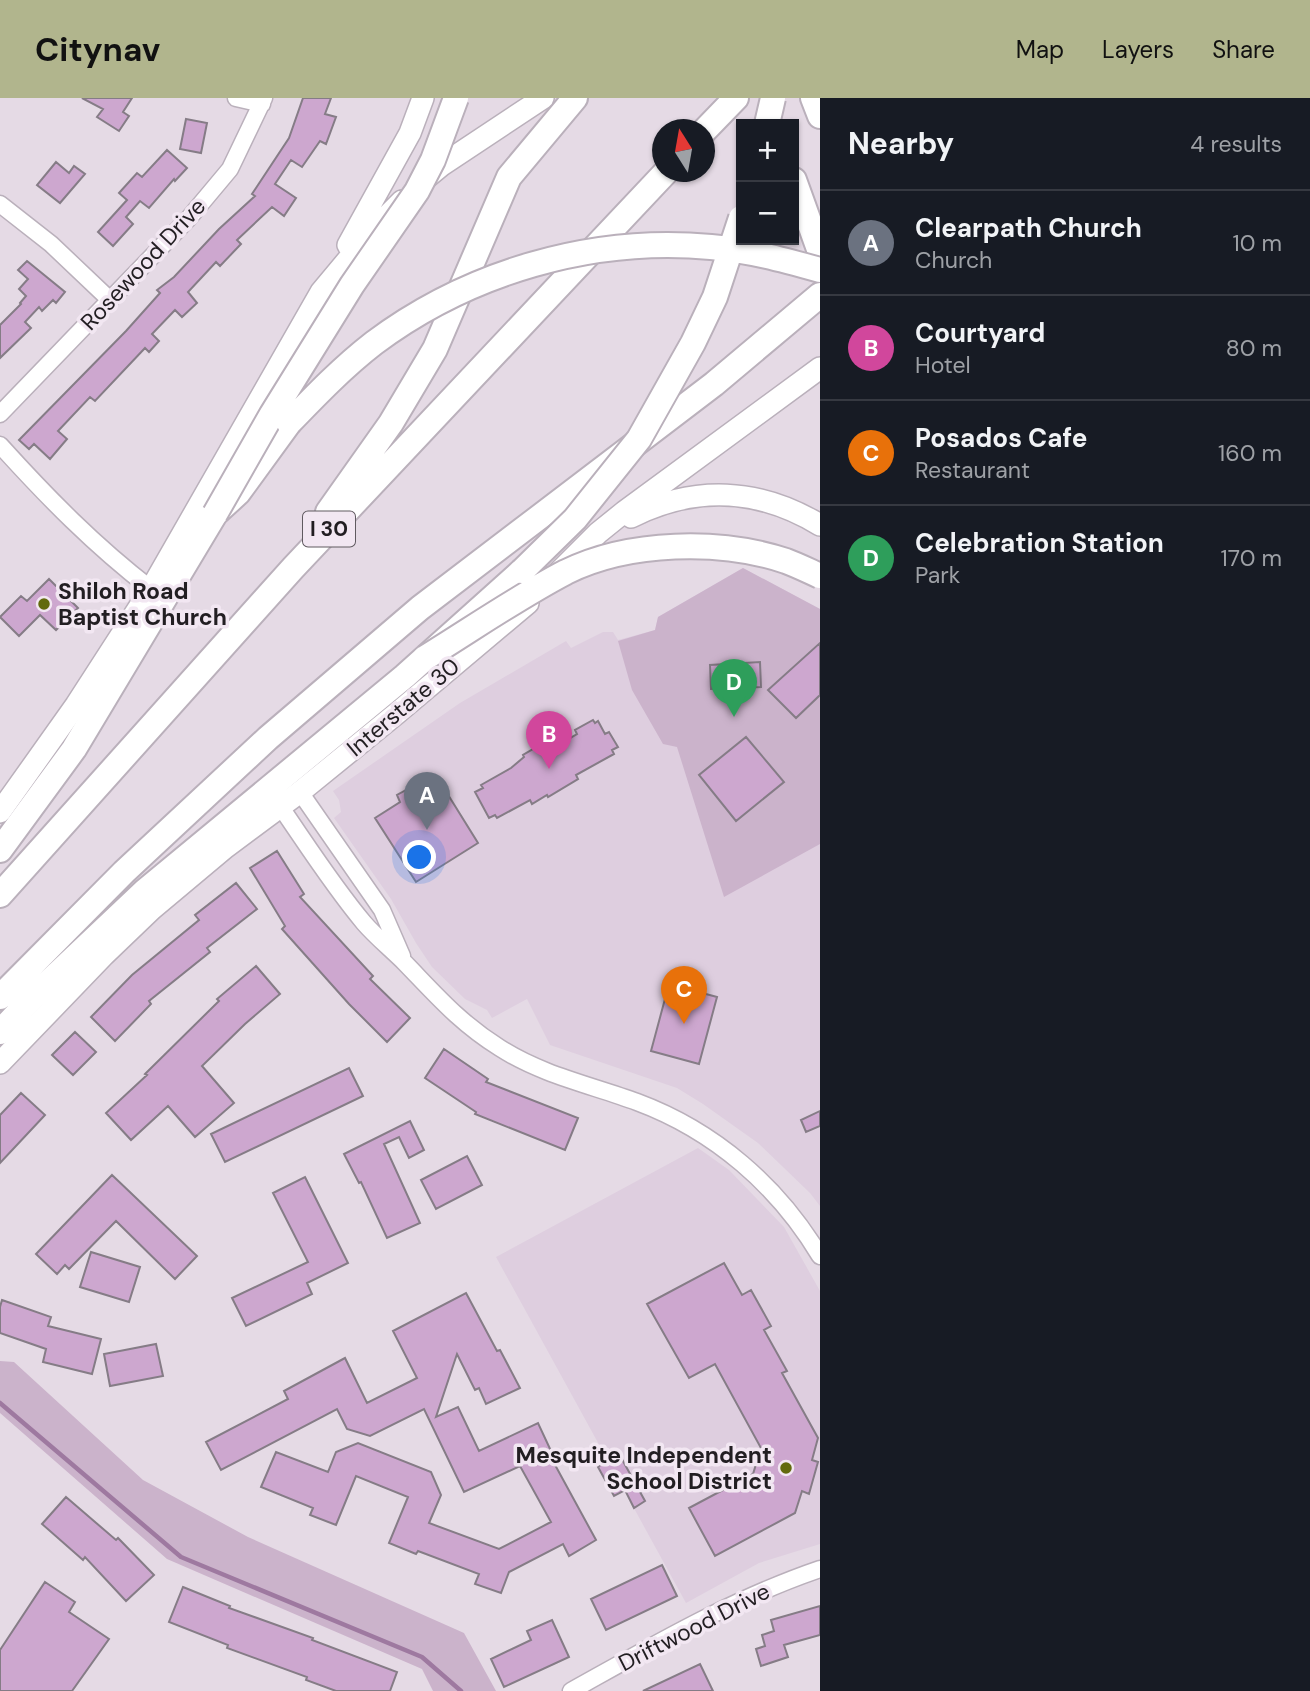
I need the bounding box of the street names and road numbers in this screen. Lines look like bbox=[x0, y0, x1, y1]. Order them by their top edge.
street label: Rosewood Drive bbox=[74, 192, 212, 336]
road number: I 30 bbox=[303, 512, 355, 546]
street label: Interstate 30 bbox=[340, 651, 466, 763]
street label: Driftwood Drive bbox=[613, 1576, 775, 1678]

